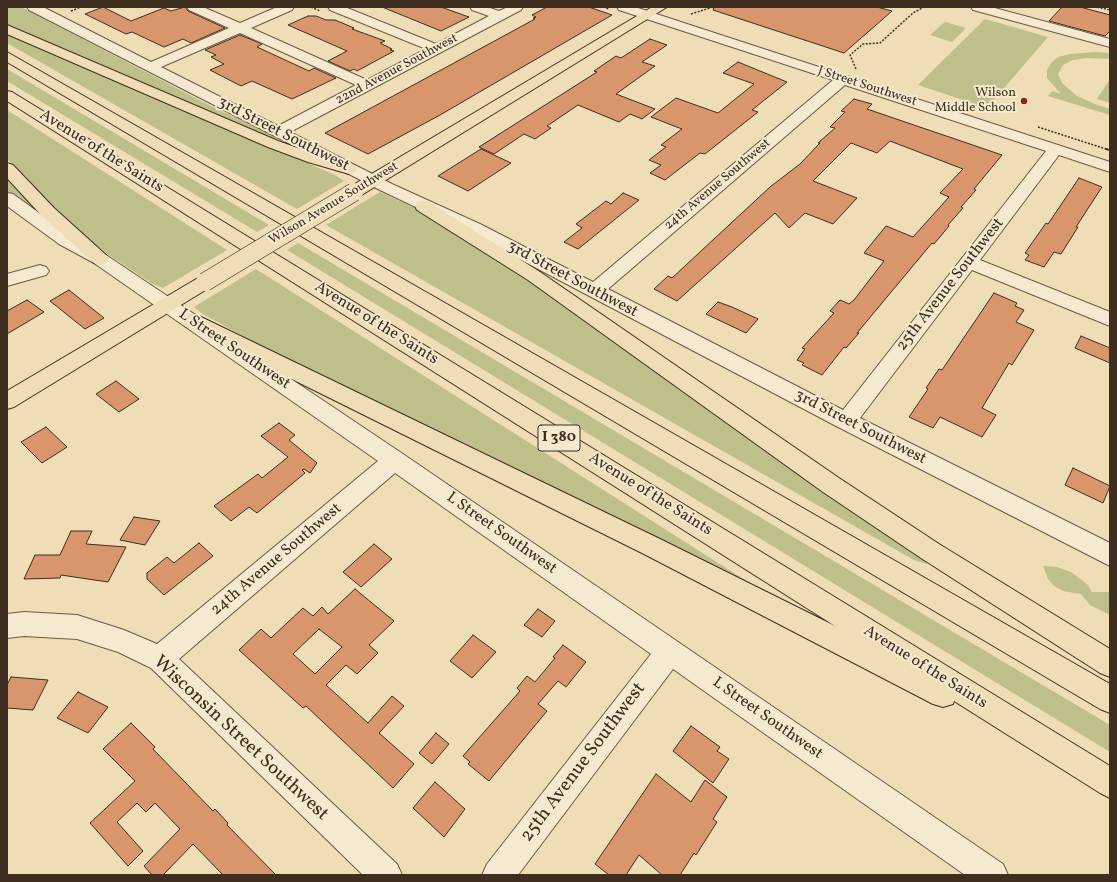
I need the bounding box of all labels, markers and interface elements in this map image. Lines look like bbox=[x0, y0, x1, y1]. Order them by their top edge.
street label: 22nd Avenue Southwest bbox=[333, 31, 461, 109]
street label: J Street Southwest bbox=[816, 64, 918, 110]
place label: Wilson Middle School bbox=[935, 86, 1016, 117]
street label: 3rd Street Southwest bbox=[214, 93, 352, 177]
marker: Wilson Middle School bbox=[1019, 96, 1029, 106]
street label: Avenue of the Saints bbox=[36, 106, 166, 198]
street label: 24th Avenue Southwest bbox=[662, 136, 774, 234]
street label: Wilson Avenue Southwest bbox=[267, 159, 401, 249]
street label: 25th Avenue Southwest bbox=[893, 215, 1009, 355]
street label: 3rd Street Southwest bbox=[503, 237, 641, 323]
street label: Avenue of the Saints bbox=[311, 278, 441, 370]
street label: L Street Southwest bbox=[175, 306, 293, 394]
street label: 3rd Street Southwest bbox=[791, 386, 929, 470]
road number: I 380 bbox=[538, 425, 580, 451]
street label: Avenue of the Saints bbox=[585, 449, 715, 541]
street label: L Street Southwest bbox=[442, 489, 560, 579]
street label: 24th Avenue Southwest bbox=[208, 500, 346, 620]
street label: Avenue of the Saints bbox=[860, 622, 990, 714]
street label: Wisconsin Street Southwest bbox=[147, 652, 333, 826]
street label: L Street Southwest bbox=[708, 674, 826, 764]
street label: 25th Avenue Southwest bbox=[517, 679, 651, 847]

